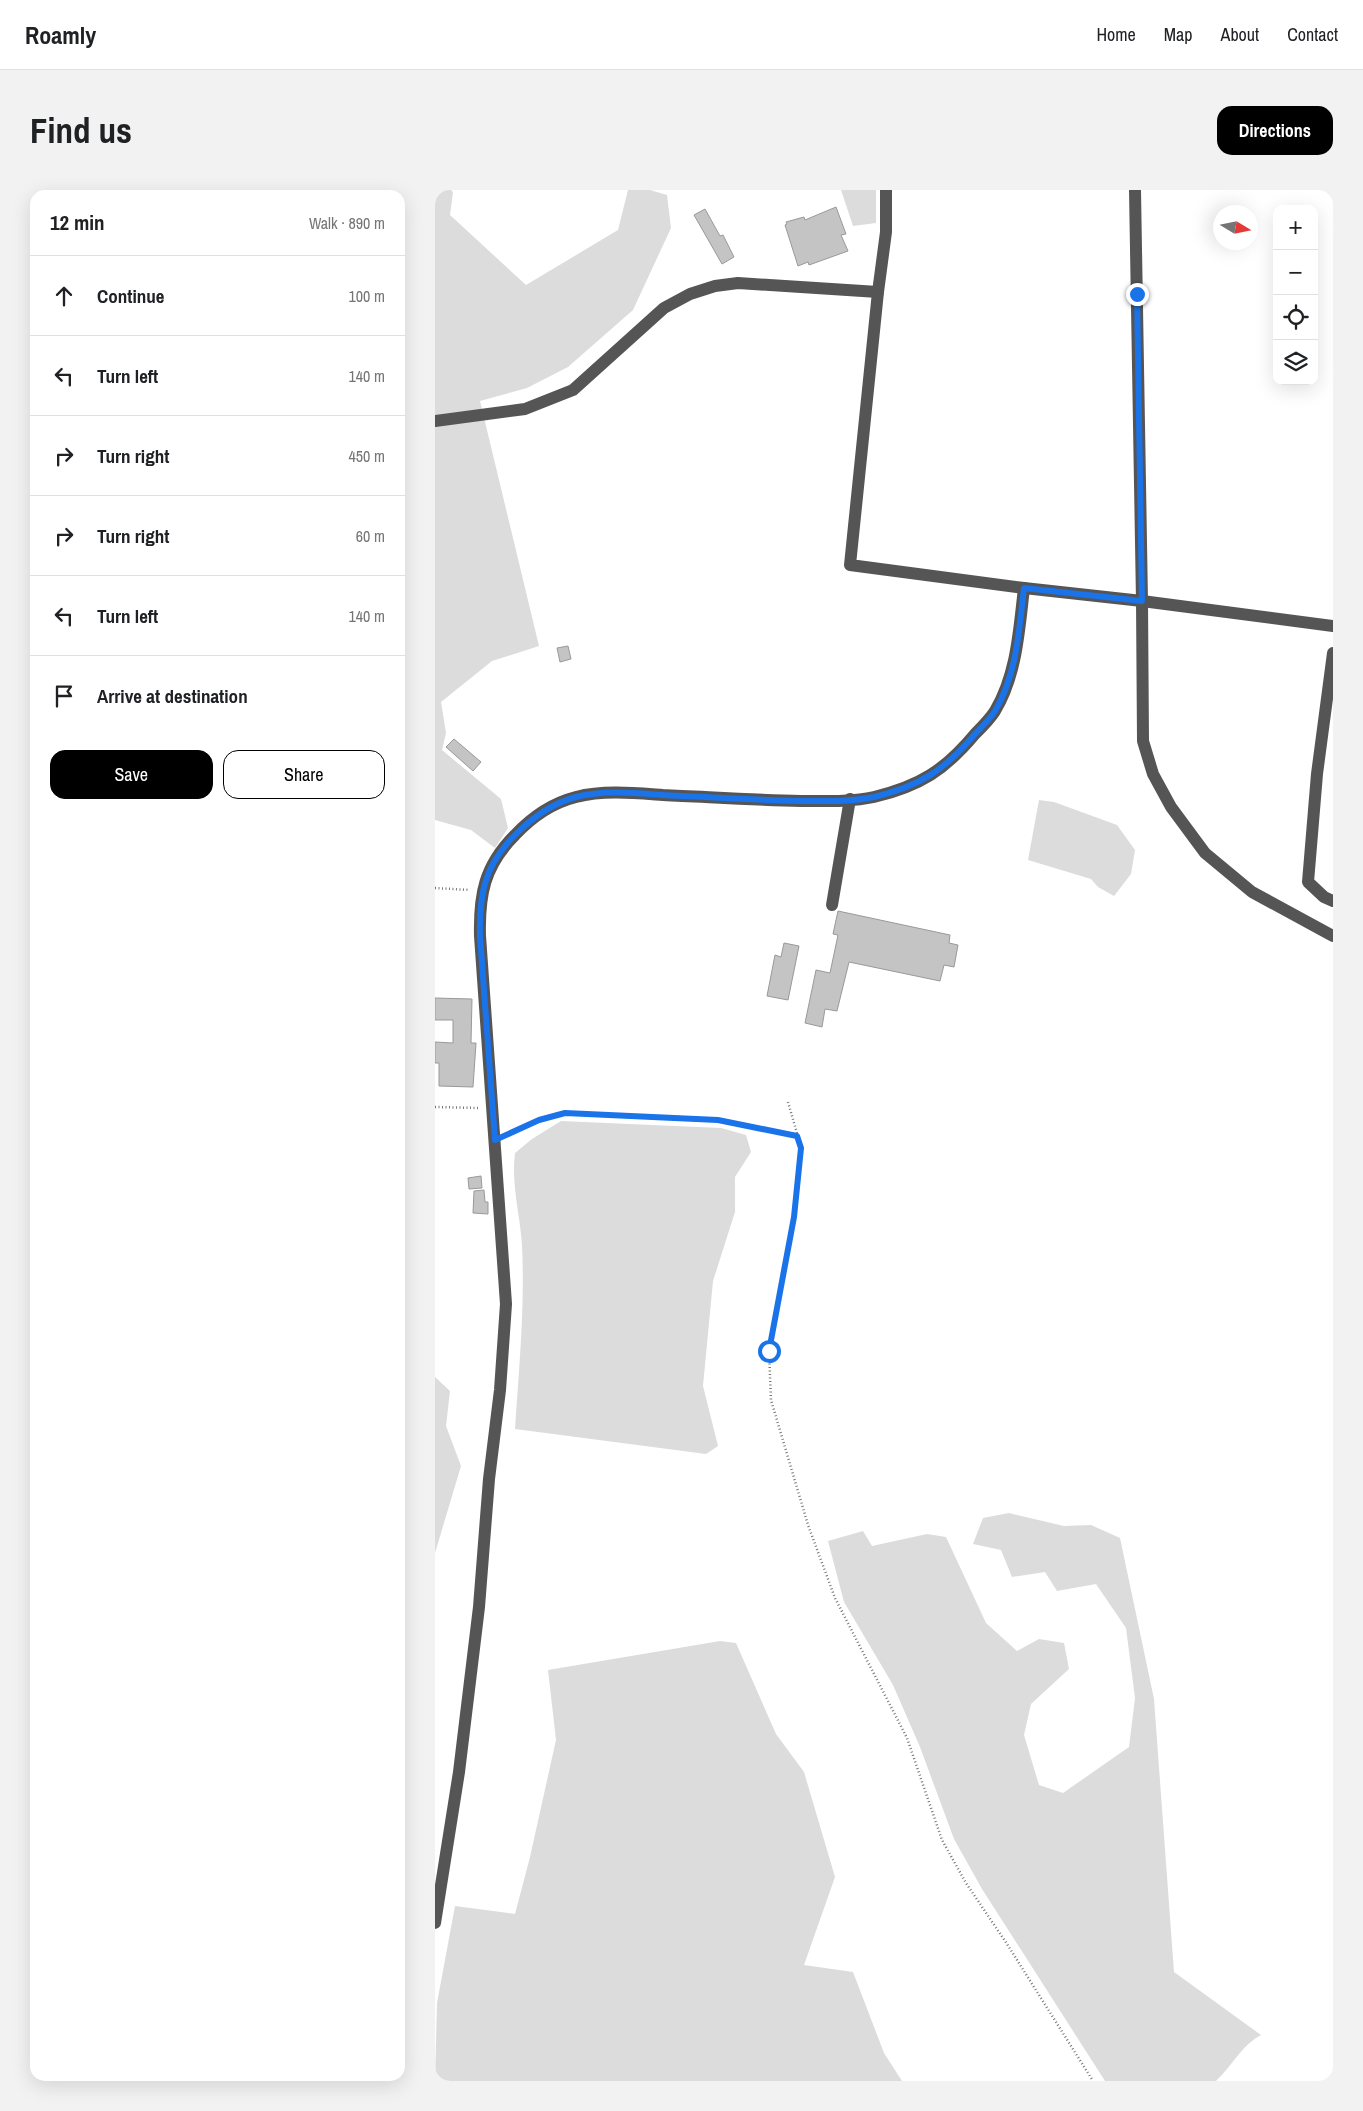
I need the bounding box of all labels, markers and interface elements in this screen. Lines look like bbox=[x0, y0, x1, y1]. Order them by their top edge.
text: Roamly bbox=[25, 19, 96, 51]
text: Home bbox=[1096, 22, 1136, 47]
text: Map bbox=[1164, 22, 1193, 47]
text: About bbox=[1221, 22, 1259, 47]
text: Contact bbox=[1287, 22, 1338, 47]
button: Directions bbox=[1217, 106, 1333, 155]
text: Find us bbox=[30, 107, 132, 154]
north arrow bbox=[1213, 205, 1258, 250]
map controls bbox=[1273, 205, 1318, 385]
button: + bbox=[1273, 205, 1318, 250]
text: 12 min bbox=[50, 208, 105, 237]
text: Walk · 890 m bbox=[309, 212, 385, 234]
button: − bbox=[1273, 250, 1318, 295]
icon: ahead bbox=[50, 282, 78, 310]
text: Continue bbox=[97, 283, 165, 309]
route end bbox=[1126, 283, 1149, 306]
text: 100 m bbox=[349, 285, 385, 307]
button: locate bbox=[1273, 295, 1318, 340]
button: layers bbox=[1273, 340, 1318, 385]
icon: left bbox=[50, 362, 78, 390]
text: Turn left bbox=[97, 363, 158, 389]
text: 140 m bbox=[349, 365, 385, 387]
icon: right bbox=[50, 442, 78, 470]
text: Turn right bbox=[97, 443, 169, 469]
text: 450 m bbox=[349, 445, 385, 467]
icon: right bbox=[50, 522, 78, 550]
text: Turn right bbox=[97, 523, 169, 549]
text: 60 m bbox=[356, 525, 385, 547]
icon: left bbox=[50, 602, 78, 630]
text: Turn left bbox=[97, 603, 158, 629]
text: 140 m bbox=[349, 605, 385, 627]
icon: arrive bbox=[50, 682, 78, 710]
text: Arrive at destination bbox=[97, 683, 248, 709]
button: Save bbox=[50, 750, 213, 799]
button: Share bbox=[223, 750, 385, 799]
route start bbox=[758, 1340, 781, 1363]

